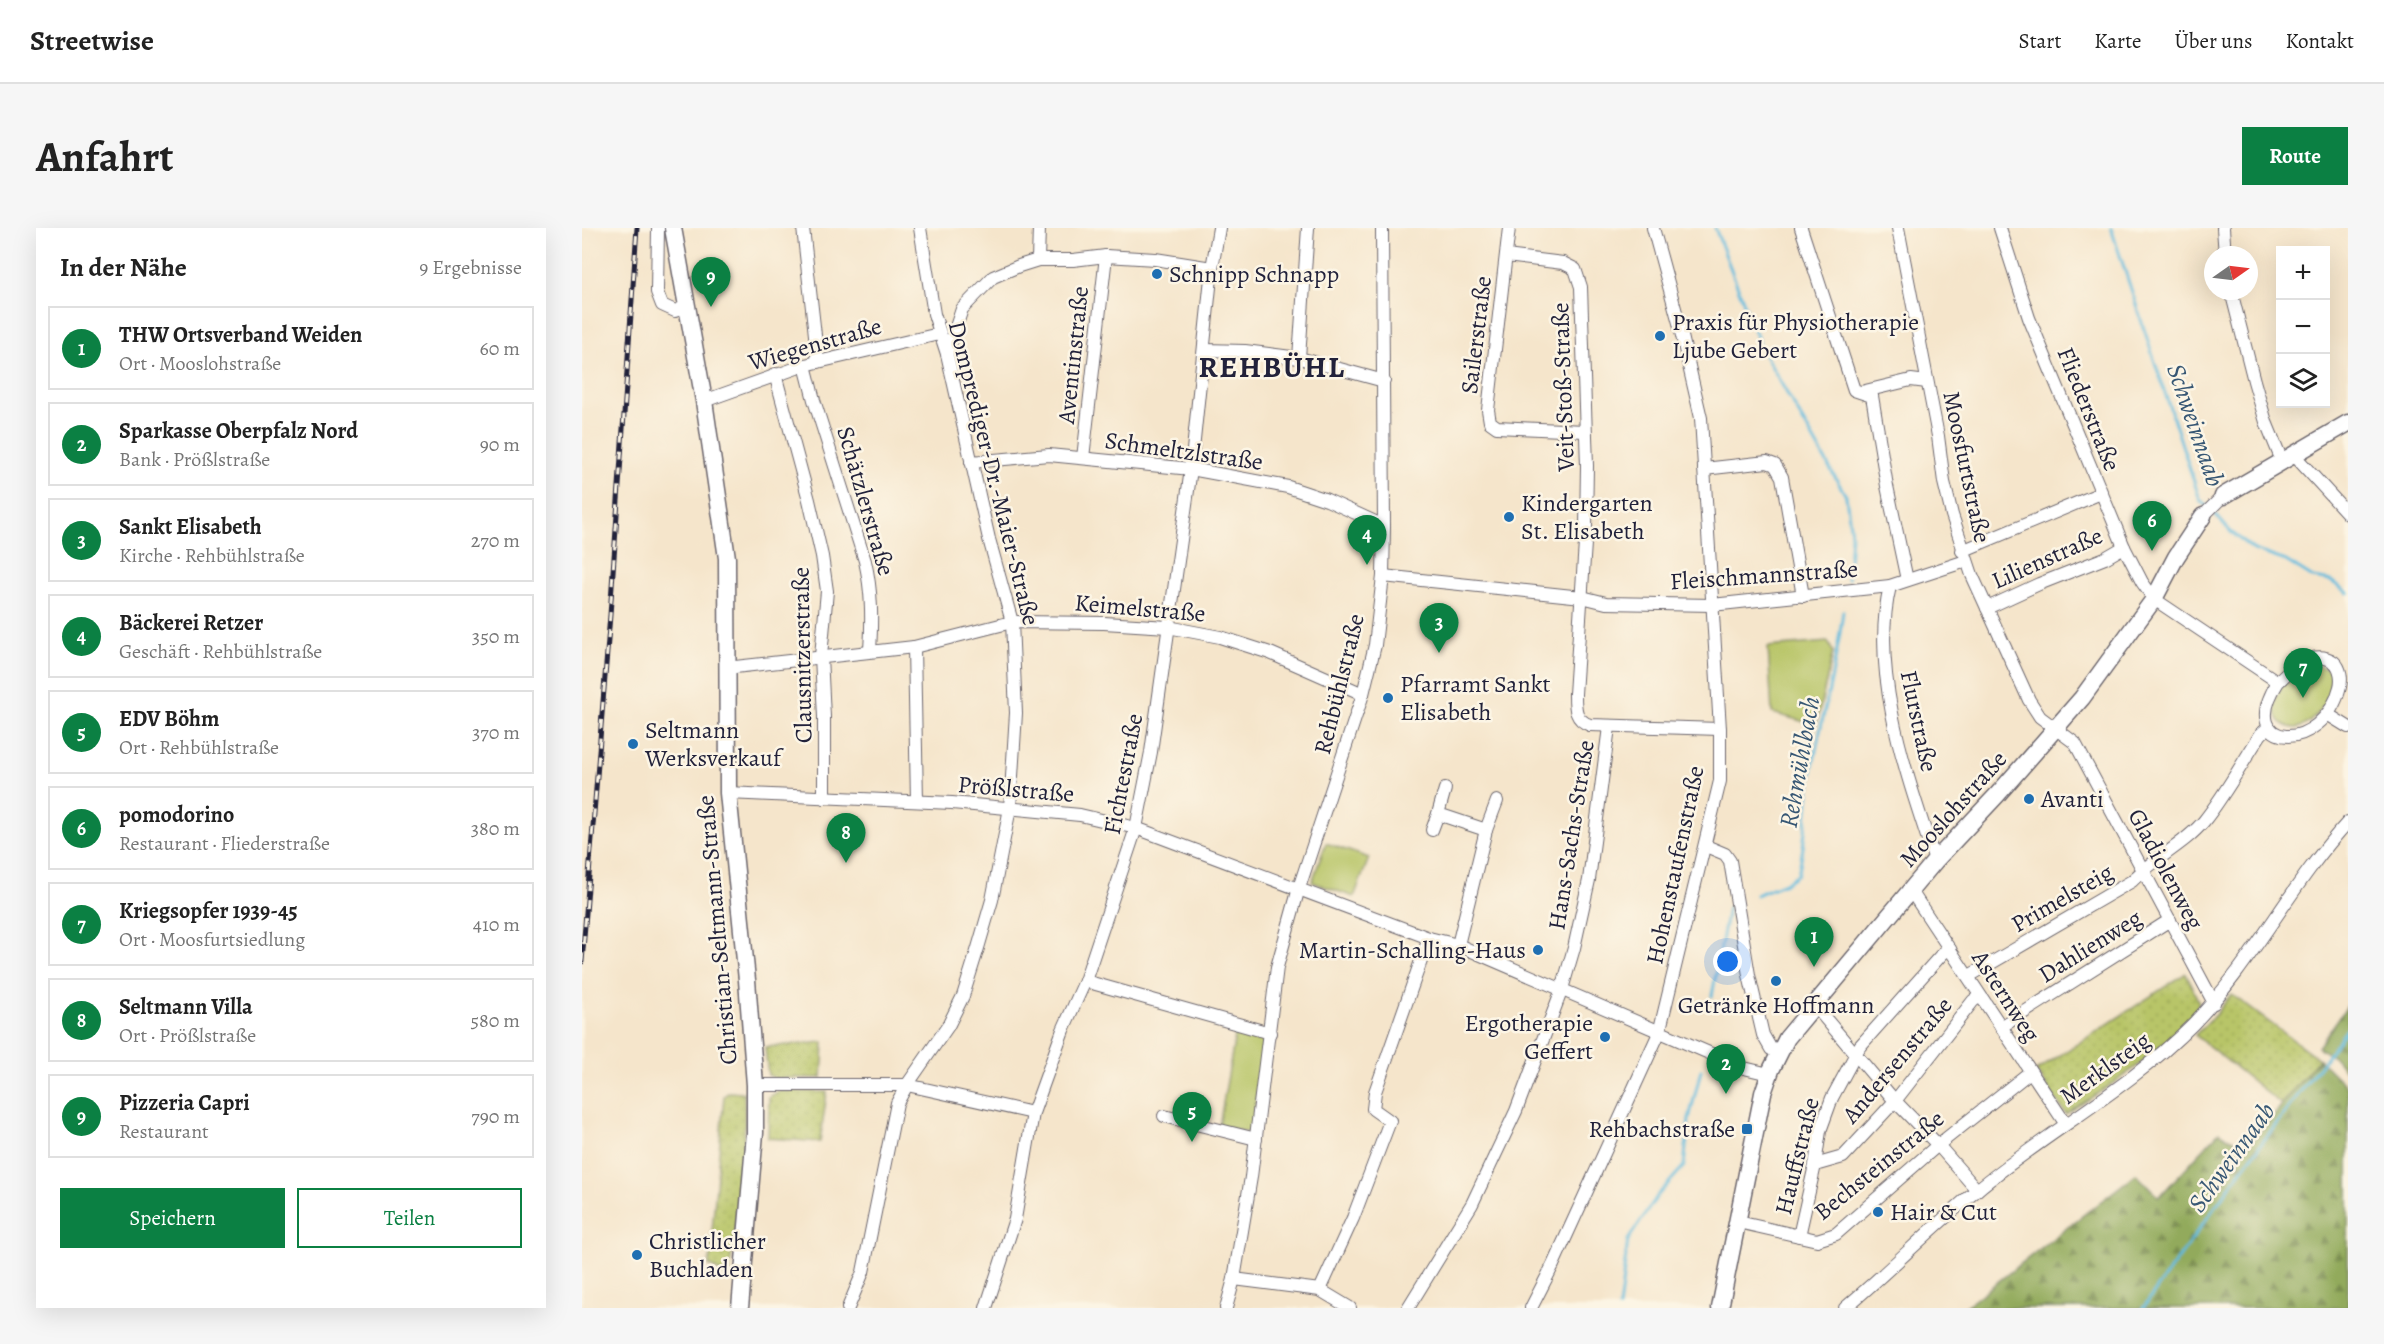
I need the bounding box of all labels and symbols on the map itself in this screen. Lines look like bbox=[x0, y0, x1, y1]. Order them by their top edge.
north arrow bbox=[2204, 246, 2258, 300]
pin: 9 bbox=[692, 257, 730, 307]
place label: Schnipp Schnapp bbox=[1169, 258, 1339, 290]
marker: Schnipp Schnapp bbox=[1150, 267, 1164, 281]
street label: Sailerstraße bbox=[1453, 274, 1499, 396]
street label: Aventinstraße bbox=[1050, 285, 1096, 426]
street label: Veit-Stoß-Straße bbox=[1544, 302, 1582, 473]
place label: Praxis für Physiotherapie Ljube Gebert bbox=[1672, 306, 1919, 366]
street label: Wiegenstraße bbox=[744, 310, 885, 379]
street label: Domprediger-Dr.-Maier-Straße bbox=[941, 317, 1047, 629]
marker: Praxis für Physiotherapie Ljube Gebert bbox=[1653, 329, 1667, 343]
street label: Fliederstraße bbox=[2050, 342, 2128, 476]
district label: REHBÜHL bbox=[1199, 347, 1345, 387]
water label: Schweinnaab bbox=[2158, 359, 2233, 491]
street label: Moosfurtstraße bbox=[1935, 388, 1999, 546]
street label: Schätzlerstraße bbox=[829, 423, 903, 579]
street label: Schmeltzlstraße bbox=[1103, 424, 1265, 478]
place label: Kindergarten St. Elisabeth bbox=[1521, 487, 1653, 547]
pin: 6 bbox=[2132, 502, 2172, 551]
marker: Kindergarten St. Elisabeth bbox=[1502, 510, 1516, 524]
pin: 4 bbox=[1348, 516, 1386, 565]
street label: Lilienstraße bbox=[1987, 519, 2107, 597]
street label: Fleischmannstraße bbox=[1669, 552, 1859, 598]
street label: Clausnitzerstraße bbox=[784, 567, 820, 743]
street label: Keimelstraße bbox=[1073, 586, 1207, 630]
pin: 3 bbox=[1420, 604, 1458, 653]
street label: Rehbühlstraße bbox=[1306, 610, 1372, 758]
pin: 7 bbox=[2284, 648, 2322, 698]
street label: Flurstraße bbox=[1893, 667, 1945, 775]
place label: Pfarramt Sankt Elisabeth bbox=[1400, 668, 1551, 728]
marker: Pfarramt Sankt Elisabeth bbox=[1381, 691, 1395, 705]
water label: Rehmühlbach bbox=[1771, 694, 1828, 831]
street label: Fichtestraße bbox=[1096, 711, 1150, 837]
place label: Seltmann Werksverkauf bbox=[644, 714, 784, 774]
marker: Seltmann Werksverkauf bbox=[626, 737, 640, 751]
street label: Hans-Sachs-Straße bbox=[1540, 738, 1602, 932]
street label: Mooslohstraße bbox=[1892, 744, 2014, 874]
street label: Hohenstaufenstraße bbox=[1638, 763, 1712, 967]
street label: Prößlstraße bbox=[957, 768, 1075, 810]
place label: Avanti bbox=[2040, 783, 2104, 815]
marker: Avanti bbox=[2022, 792, 2036, 806]
street label: Christian-Seltmann-Straße bbox=[689, 794, 745, 1066]
street label: Gladiolenweg bbox=[2121, 803, 2211, 935]
pin: 8 bbox=[826, 814, 866, 863]
street label: Primelsteig bbox=[2005, 856, 2119, 940]
street label: Dahlienweg bbox=[2032, 902, 2148, 990]
pin: 1 bbox=[1794, 918, 1834, 967]
place label: Martin-Schalling-Haus bbox=[1299, 934, 1526, 966]
marker: Martin-Schalling-Haus bbox=[1531, 943, 1545, 957]
street label: Asternweg bbox=[1964, 943, 2048, 1048]
your location bbox=[1713, 947, 1742, 976]
marker: Getränke Hoffmann bbox=[1769, 974, 1783, 988]
place label: Getränke Hoffmann bbox=[1678, 989, 1874, 1021]
street label: Andersenstraße bbox=[1834, 990, 1959, 1131]
place label: Ergotherapie Geffert bbox=[1465, 1007, 1593, 1067]
street label: Merklsteig bbox=[2053, 1024, 2157, 1112]
marker: Ergotherapie Geffert bbox=[1598, 1030, 1612, 1044]
pin: 2 bbox=[1706, 1044, 1746, 1094]
pin: 5 bbox=[1172, 1092, 1212, 1142]
street label: Hauffstraße bbox=[1767, 1094, 1827, 1218]
water label: Schweinnaab bbox=[2180, 1095, 2283, 1219]
street label: Bechsteinstraße bbox=[1807, 1103, 1951, 1227]
place label: Rehbachstraße bbox=[1588, 1113, 1735, 1145]
marker: Rehbachstraße bbox=[1740, 1122, 1754, 1136]
place label: Hair & Cut bbox=[1890, 1196, 1997, 1228]
marker: Hair & Cut bbox=[1871, 1205, 1885, 1219]
place label: Christlicher Buchladen bbox=[649, 1225, 766, 1285]
marker: Christlicher Buchladen bbox=[630, 1248, 644, 1262]

